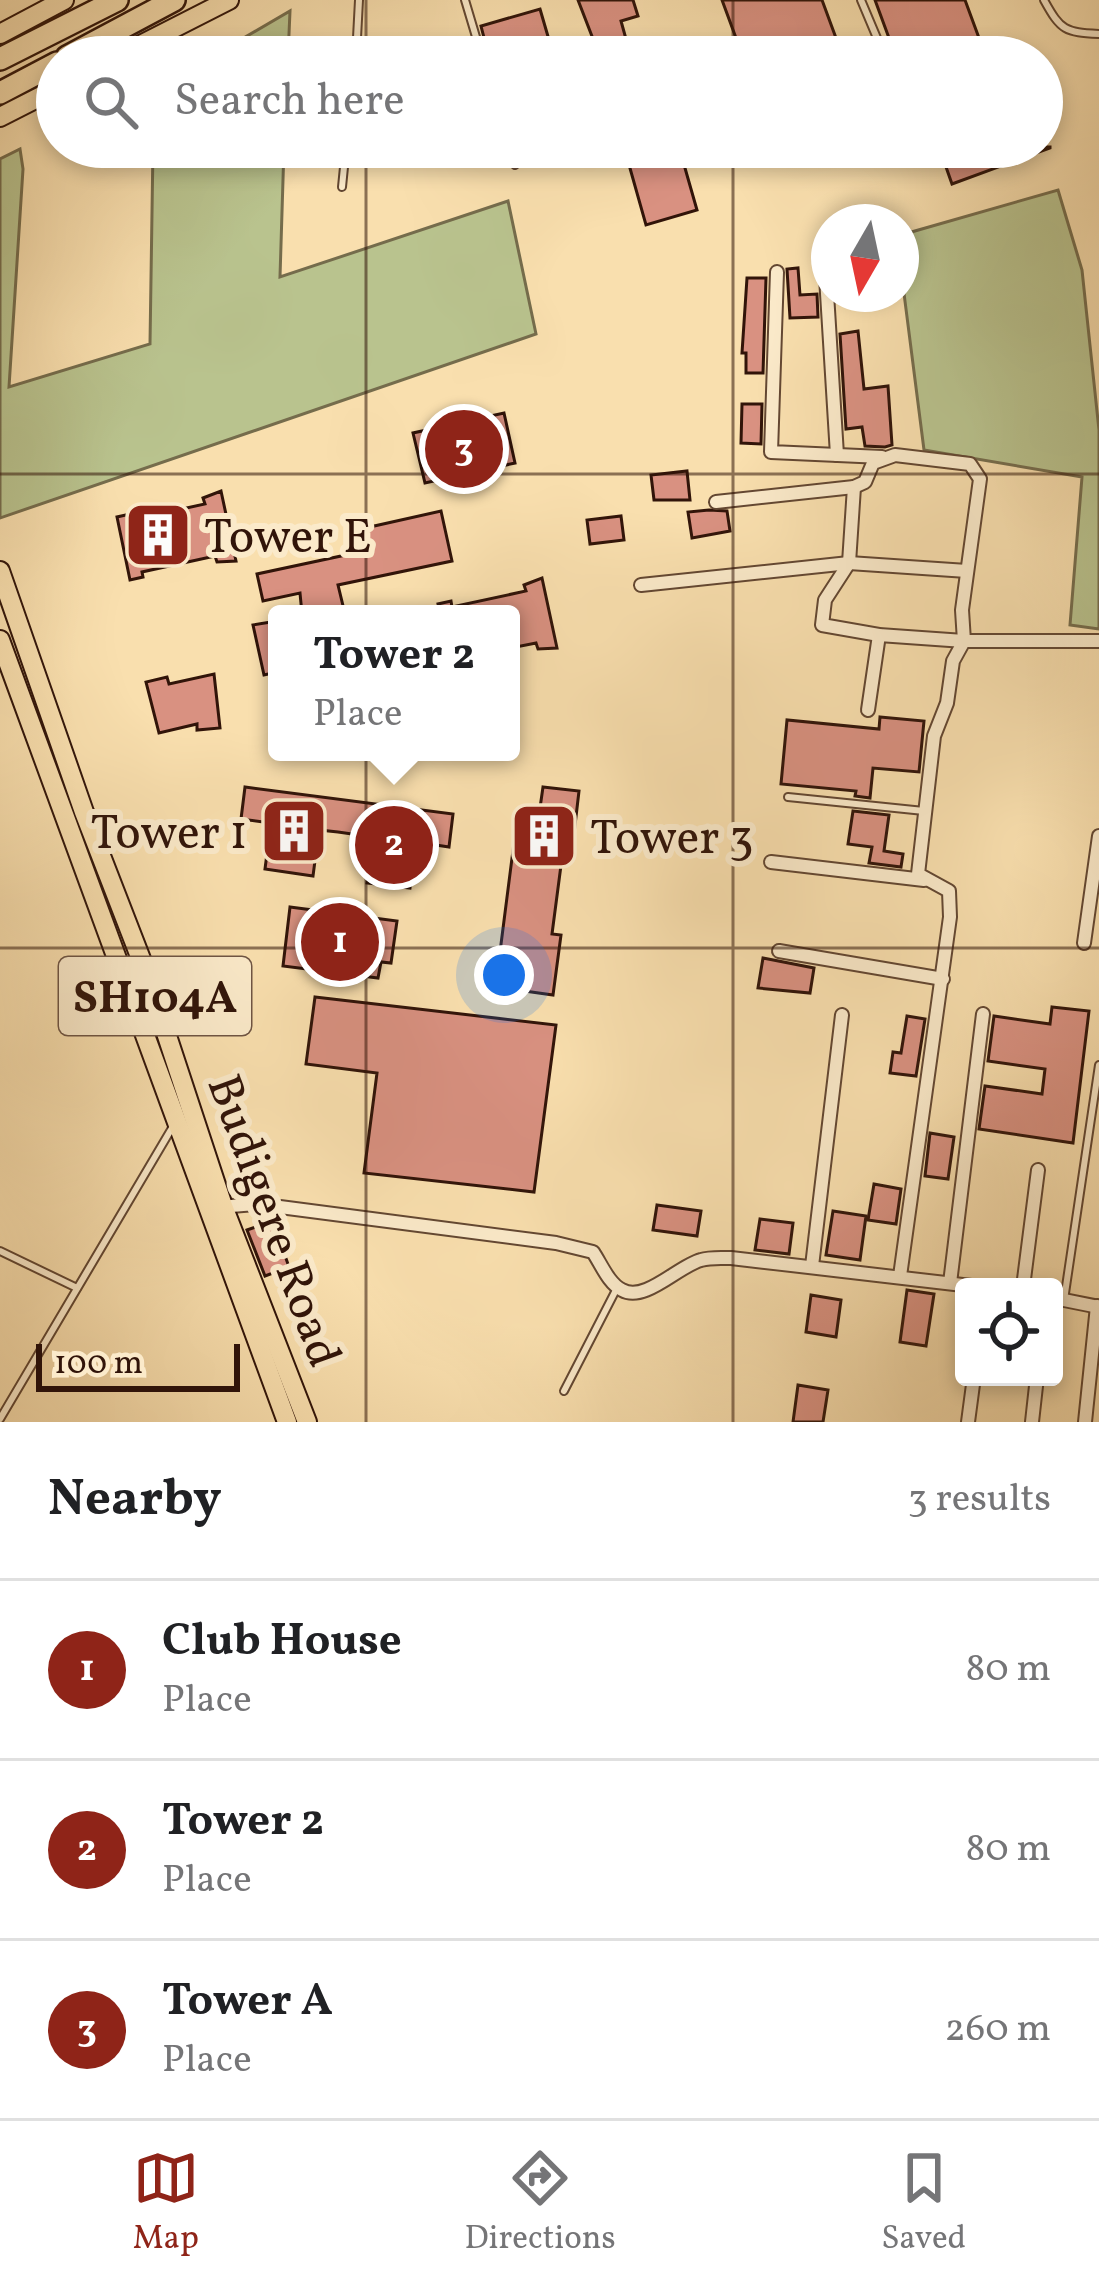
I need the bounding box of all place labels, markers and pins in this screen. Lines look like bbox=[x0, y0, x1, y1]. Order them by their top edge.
pin: 3 bbox=[425, 404, 503, 494]
building icon: Tower E bbox=[123, 500, 193, 570]
place label: Tower E bbox=[204, 506, 372, 573]
building icon: Tower 1 bbox=[259, 796, 329, 866]
pin: 2 bbox=[355, 800, 433, 890]
building icon: Tower 3 bbox=[509, 801, 579, 871]
place label: Tower 1 bbox=[90, 802, 248, 869]
place label: Tower 3 bbox=[590, 807, 754, 874]
pin: 1 bbox=[301, 897, 379, 987]

